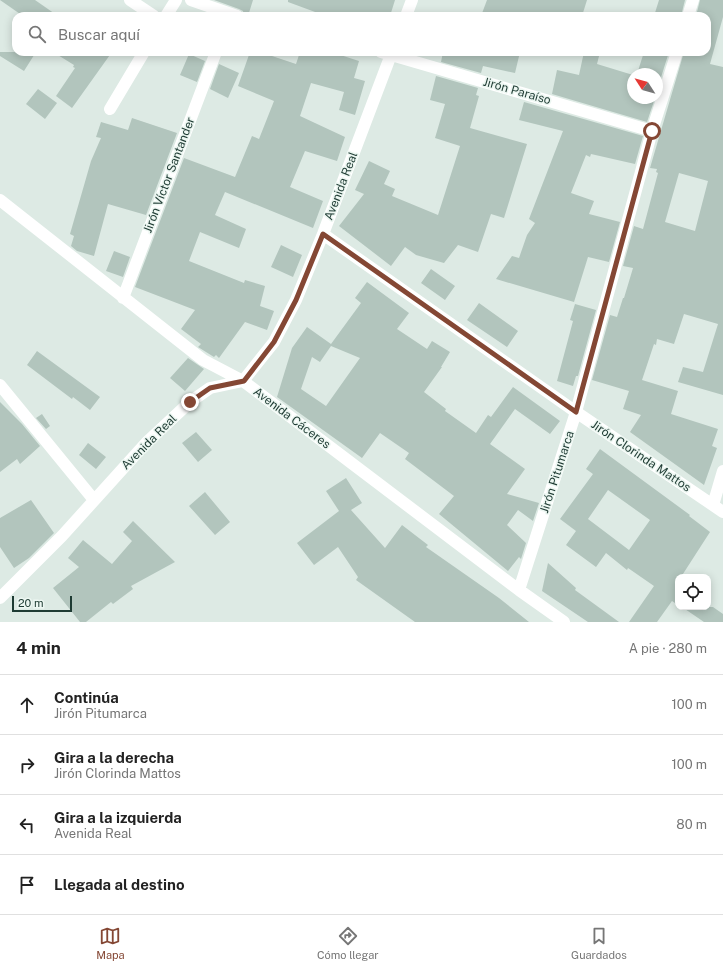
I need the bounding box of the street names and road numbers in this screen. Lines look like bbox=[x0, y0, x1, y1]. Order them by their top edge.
street label: Jirón Paraíso bbox=[481, 75, 553, 107]
street label: Jirón Víctor Santander bbox=[140, 115, 198, 235]
street label: Avenida Real bbox=[322, 150, 361, 222]
street label: Avenida Cáceres bbox=[251, 385, 333, 451]
street label: Avenida Real bbox=[119, 411, 180, 472]
street label: Jirón Clorinda Mattos bbox=[589, 417, 693, 495]
street label: Jirón Pitumarca bbox=[537, 429, 577, 515]

